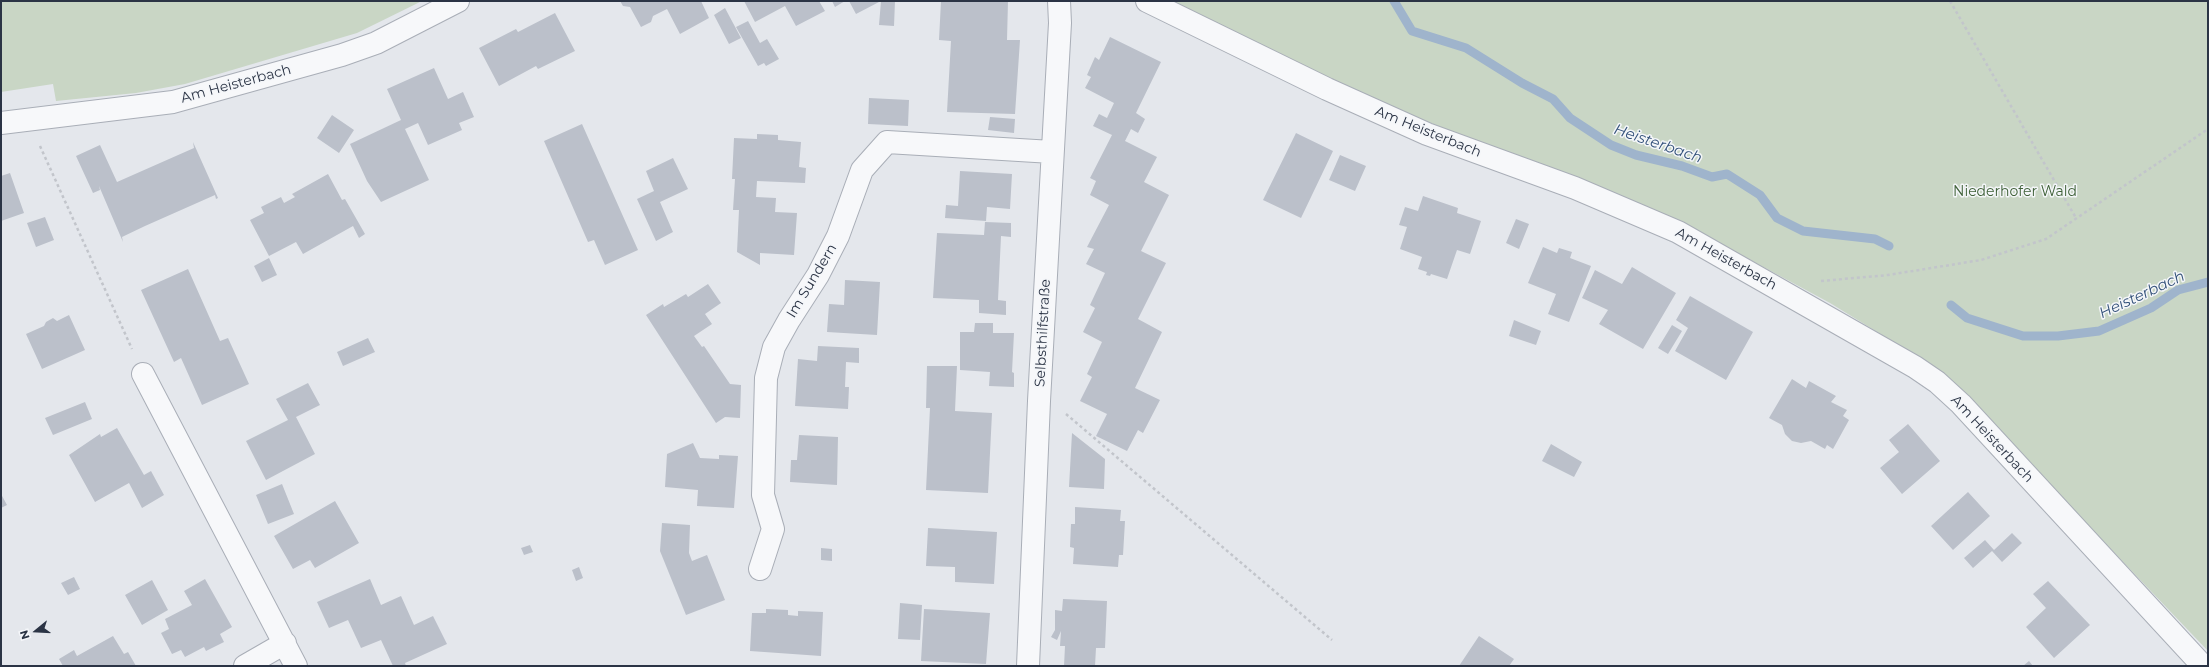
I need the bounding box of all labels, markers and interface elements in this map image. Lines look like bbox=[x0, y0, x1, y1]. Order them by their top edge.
street label: Am Heisterbach bbox=[179, 61, 293, 107]
street label: Am Heisterbach bbox=[1372, 103, 1484, 161]
water label: Heisterbach bbox=[1611, 120, 1705, 168]
park label: Niederhofer Wald bbox=[1953, 184, 2077, 200]
street label: Am Heisterbach bbox=[1672, 224, 1780, 294]
street label: Im Sundern bbox=[783, 241, 841, 321]
water label: Heisterbach bbox=[2096, 267, 2188, 323]
street label: Selbsthilfstraße bbox=[1032, 279, 1054, 387]
street label: Am Heisterbach bbox=[1947, 392, 2037, 486]
north arrow bbox=[16, 611, 56, 651]
text: N bbox=[17, 628, 33, 641]

